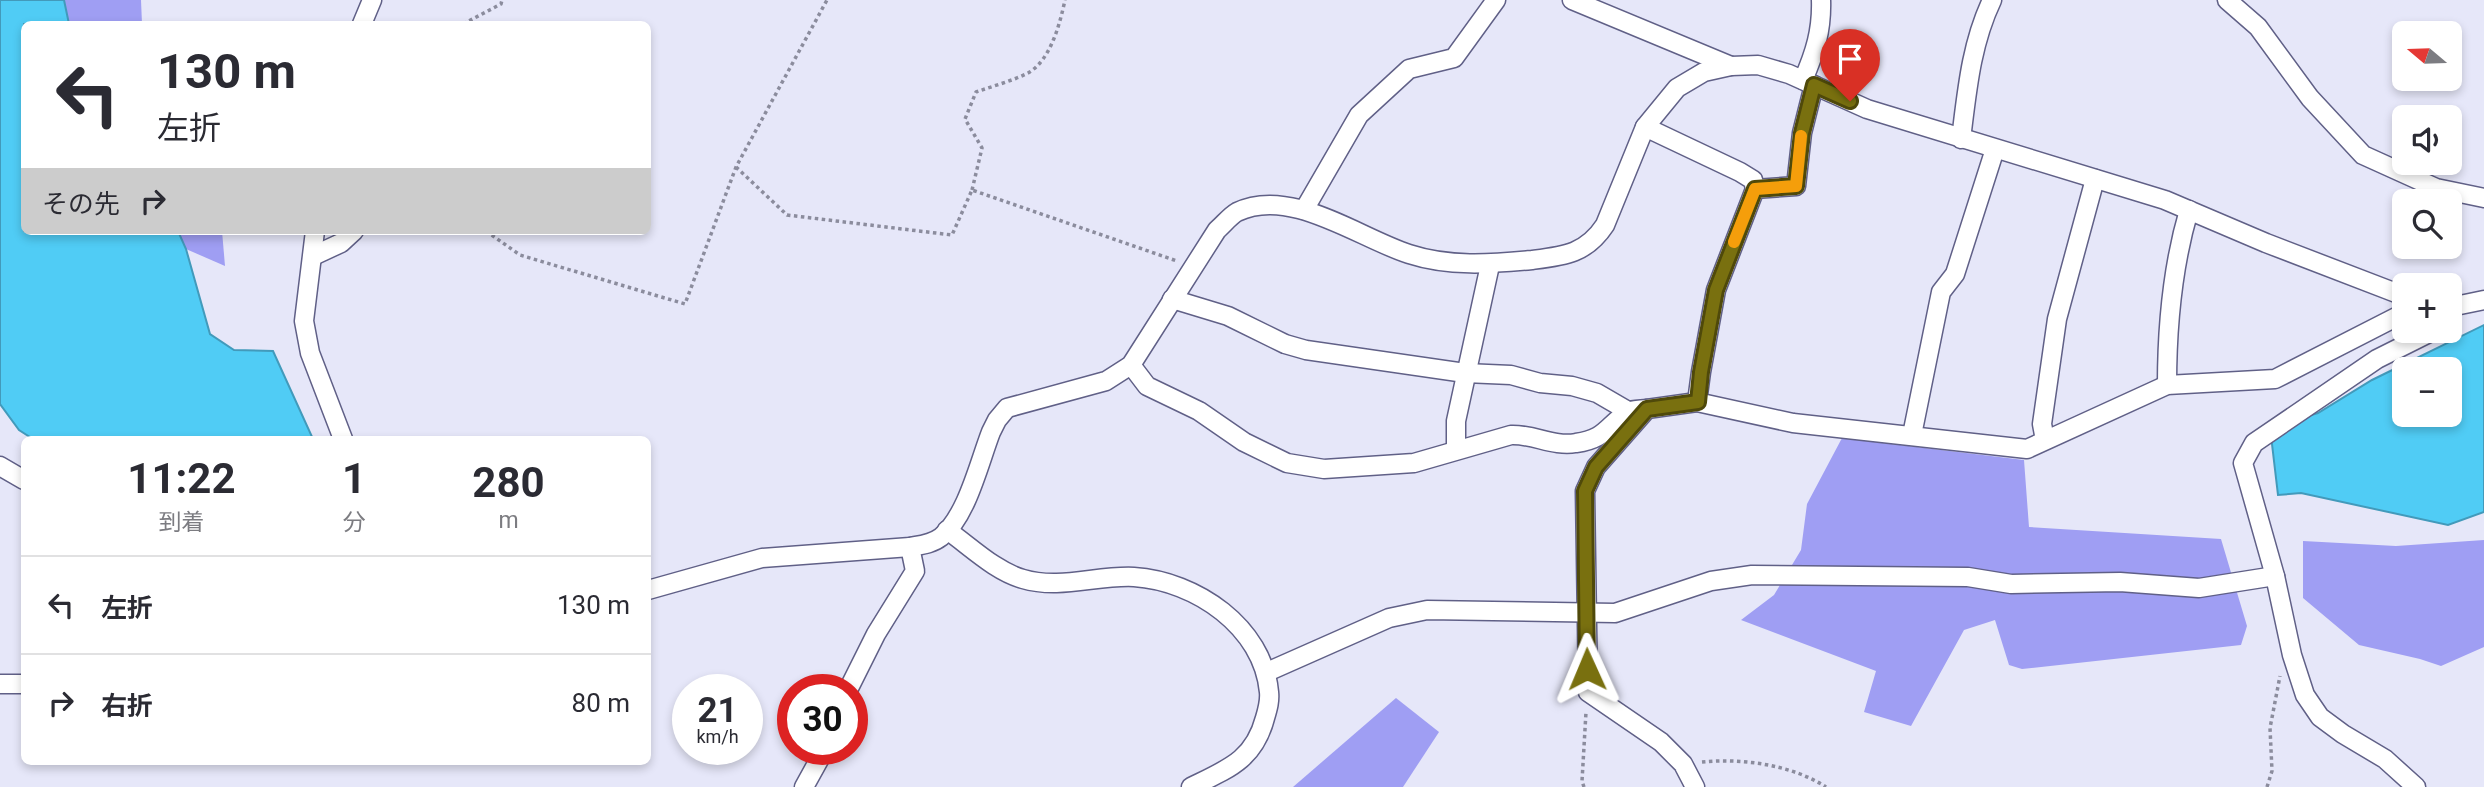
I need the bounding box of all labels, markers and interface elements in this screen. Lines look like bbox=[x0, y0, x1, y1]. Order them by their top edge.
north arrow bbox=[2392, 21, 2462, 91]
map controls bbox=[2392, 21, 2462, 427]
pin bbox=[1820, 29, 1880, 101]
icon: arrive bbox=[1831, 40, 1869, 78]
text: 130 m bbox=[157, 43, 296, 100]
icon: left bbox=[42, 49, 133, 140]
button: sound bbox=[2392, 105, 2462, 175]
text: 左折 bbox=[157, 109, 221, 147]
icon: right bbox=[134, 182, 172, 220]
text: その先 bbox=[42, 189, 120, 219]
button: search bbox=[2392, 189, 2462, 259]
button: + bbox=[2392, 273, 2462, 343]
button: − bbox=[2392, 357, 2462, 427]
text: 11:22 bbox=[127, 454, 236, 503]
text: 1 bbox=[342, 454, 366, 503]
text: 280 bbox=[472, 458, 545, 507]
text: m bbox=[498, 507, 519, 534]
text: 到着 bbox=[158, 509, 204, 536]
text: 分 bbox=[342, 509, 365, 536]
icon: left bbox=[42, 586, 80, 624]
text: 130 m bbox=[557, 590, 630, 620]
text: 左折 bbox=[101, 593, 153, 623]
position arrow bbox=[1550, 632, 1624, 706]
speed limit sign: 30 bbox=[777, 674, 868, 765]
icon: right bbox=[42, 684, 80, 722]
text: 80 m bbox=[572, 688, 630, 718]
text: 21 bbox=[697, 690, 738, 731]
text: 右折 bbox=[101, 691, 153, 721]
text: km/h bbox=[696, 726, 739, 747]

